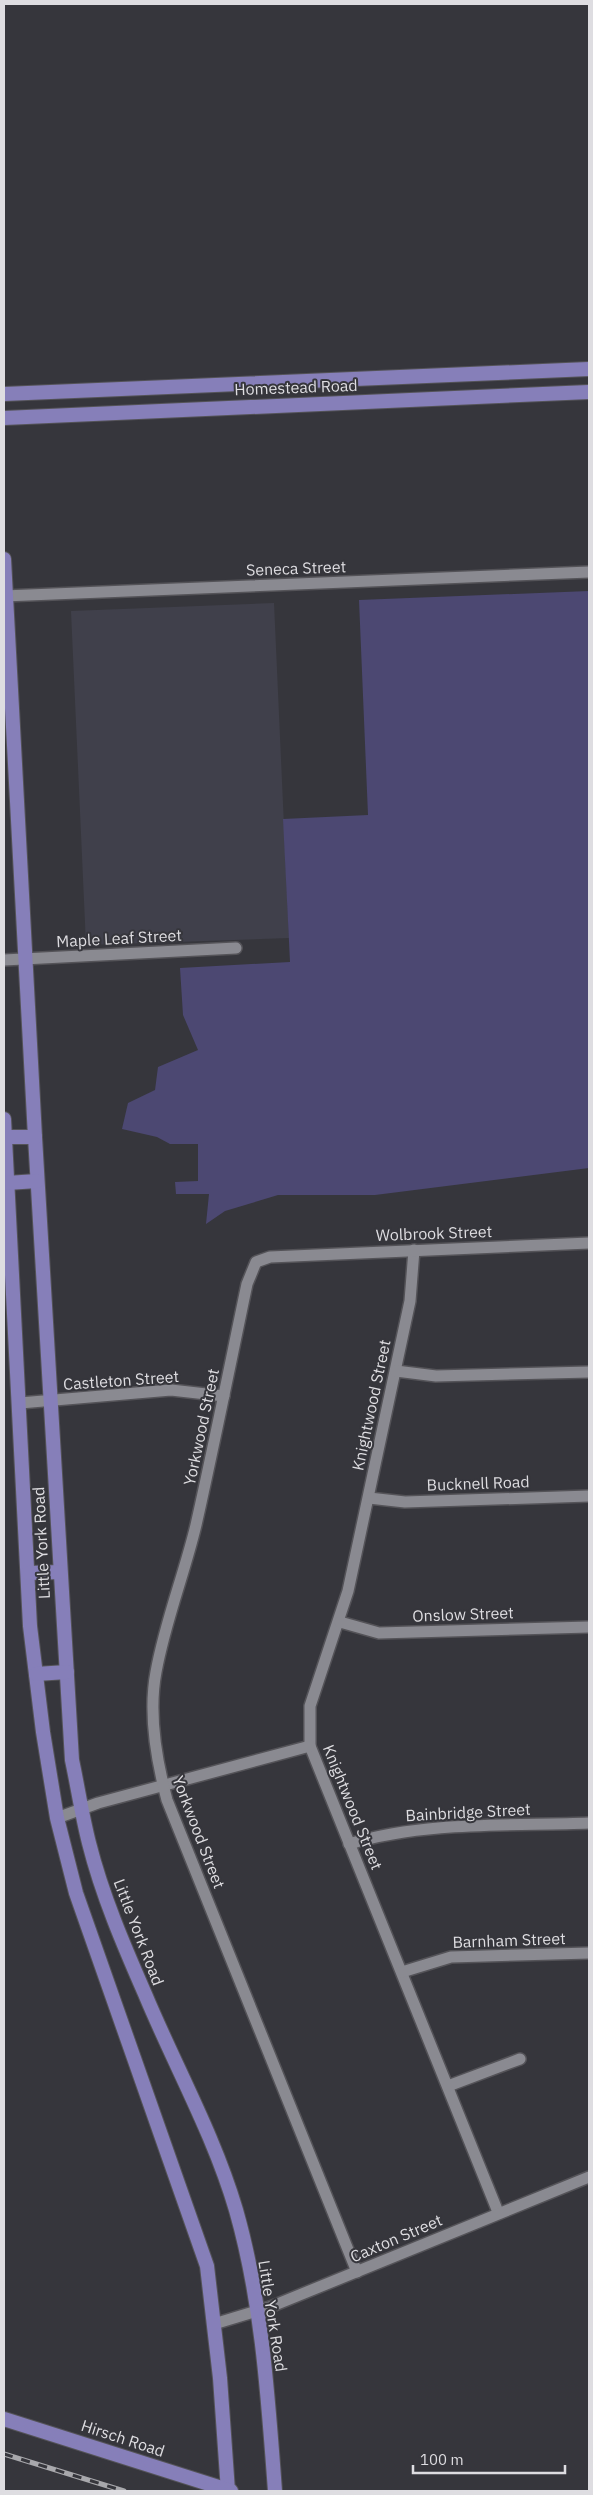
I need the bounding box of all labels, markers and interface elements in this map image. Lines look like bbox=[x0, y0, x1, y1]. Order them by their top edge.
street label: Homestead Road bbox=[234, 375, 358, 399]
street label: Seneca Street bbox=[246, 556, 346, 580]
street label: Maple Leaf Street bbox=[56, 925, 182, 951]
street label: Wolbrook Street bbox=[375, 1221, 493, 1245]
street label: Knightwood Street bbox=[347, 1338, 395, 1472]
street label: Castleton Street bbox=[62, 1366, 180, 1394]
street label: Yorkwood Street bbox=[179, 1367, 223, 1487]
street label: Bucknell Road bbox=[426, 1471, 530, 1495]
street label: Little York Road bbox=[28, 1486, 54, 1600]
street label: Onslow Street bbox=[412, 1602, 514, 1626]
street label: Knightwood Street bbox=[319, 1741, 387, 1873]
street label: Yorkwood Street bbox=[168, 1773, 230, 1891]
street label: Bainbridge Street bbox=[405, 1799, 531, 1825]
street label: Little York Road bbox=[110, 1876, 168, 1988]
street label: Barnham Street bbox=[452, 1928, 566, 1952]
street label: Caxton Street bbox=[347, 2210, 445, 2266]
street label: Little York Road bbox=[254, 2259, 292, 2373]
street label: Hirsch Road bbox=[79, 2415, 167, 2461]
scale bar bbox=[413, 2442, 566, 2474]
text: 100 m bbox=[420, 2450, 464, 2469]

